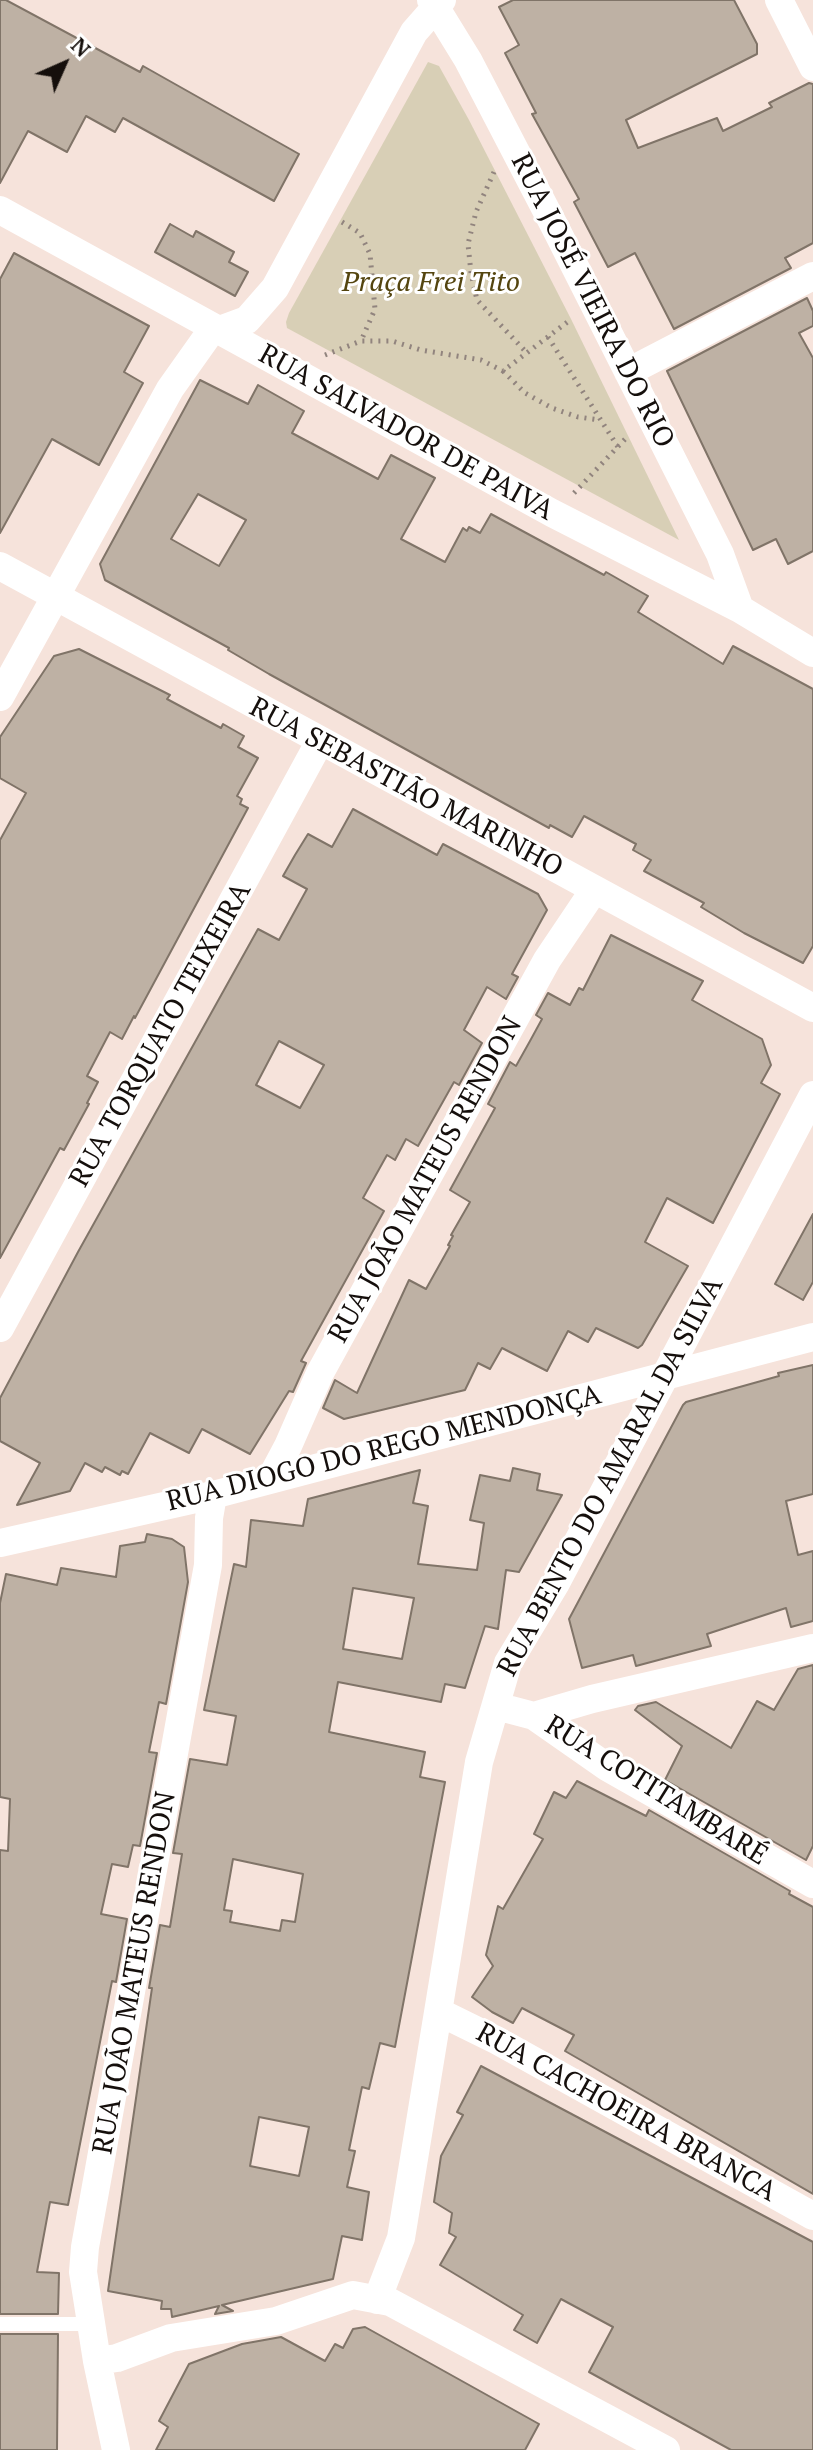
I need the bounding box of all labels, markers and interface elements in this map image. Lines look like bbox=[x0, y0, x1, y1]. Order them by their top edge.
north arrow bbox=[24, 24, 104, 104]
text: N bbox=[65, 31, 97, 63]
street label: RUA JOSÉ VIEIRA DO RIO bbox=[503, 148, 681, 454]
park label: Praça Frei Tito bbox=[342, 266, 520, 300]
street label: RUA SALVADOR DE PAIVA bbox=[253, 338, 559, 528]
street label: RUA SEBASTIÃO MARINHO bbox=[243, 691, 569, 885]
street label: RUA TORQUATO TEIXEIRA bbox=[63, 877, 259, 1193]
street label: RUA JOÃO MATEUS RENDON bbox=[322, 1011, 530, 1349]
street label: RUA BENTO DO AMARAL DA SILVA bbox=[491, 1272, 731, 1682]
street label: RUA DIOGO DO REGO MENDONÇA bbox=[163, 1379, 605, 1519]
street label: RUA COTITAMBARÉ bbox=[538, 1709, 774, 1873]
street label: RUA JOÃO MATEUS RENDON bbox=[87, 1789, 183, 2157]
street label: RUA CACHOEIRA BRANCA bbox=[470, 2016, 782, 2210]

